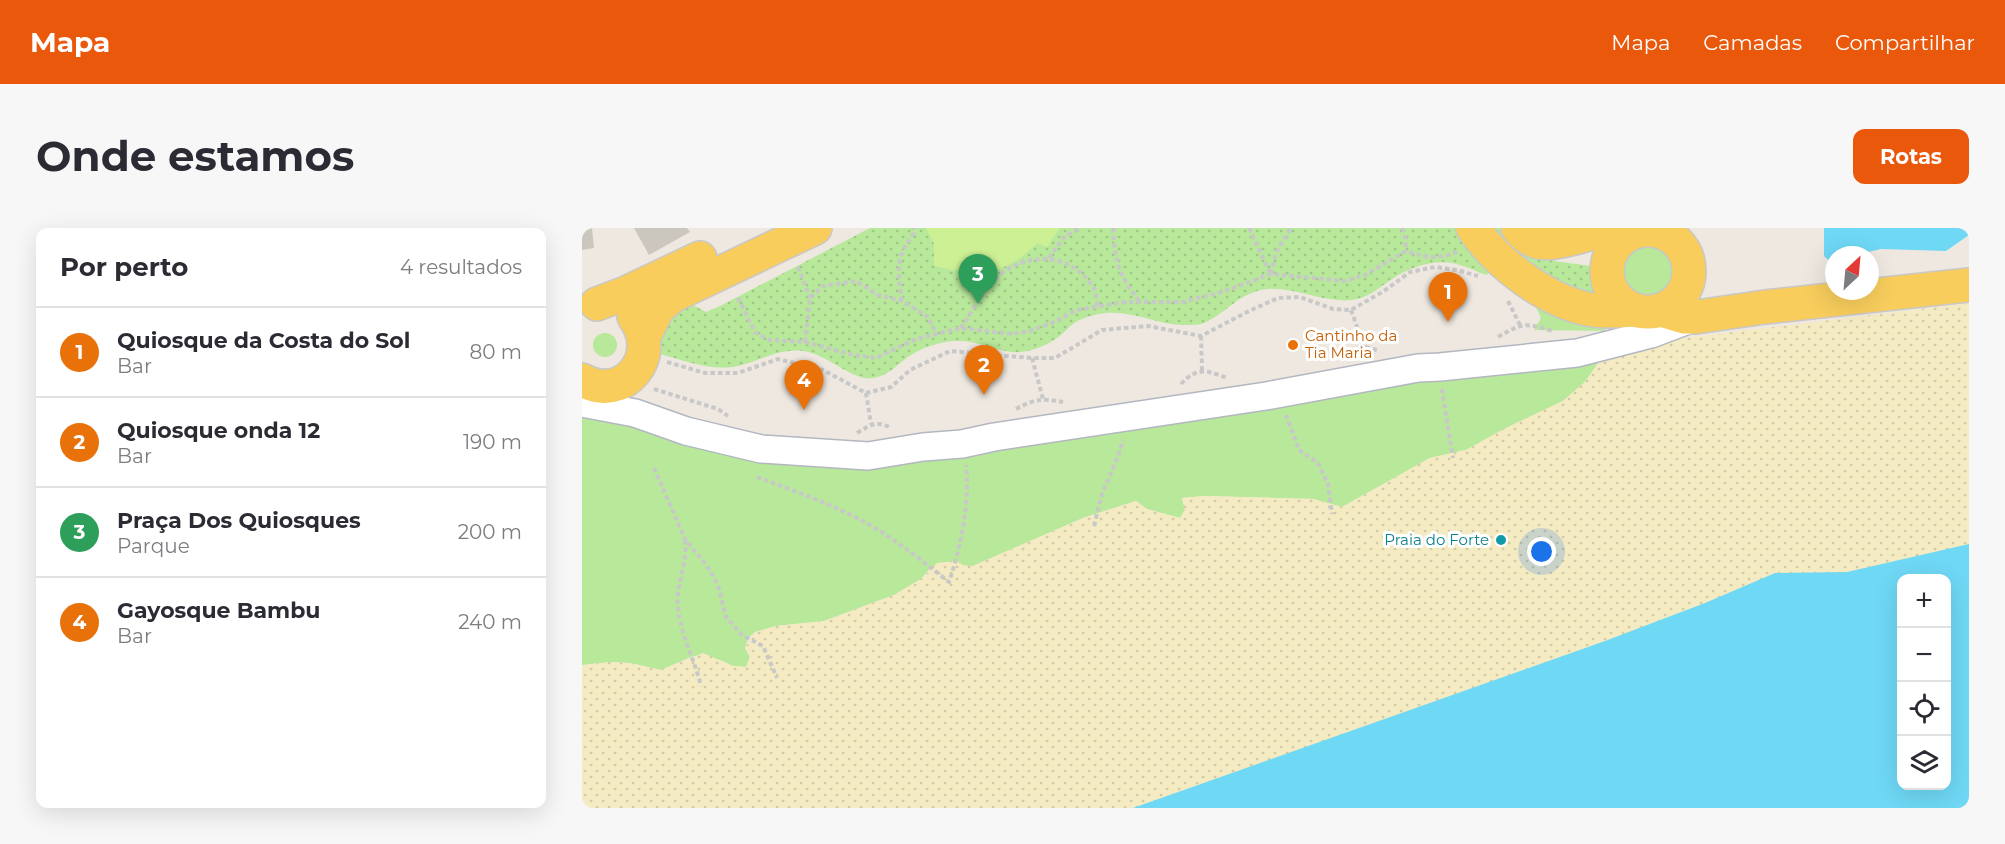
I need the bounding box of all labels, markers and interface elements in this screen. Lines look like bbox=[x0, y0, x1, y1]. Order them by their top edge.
text: Mapa bbox=[30, 25, 110, 59]
text: Mapa bbox=[1611, 30, 1670, 55]
text: Camadas bbox=[1703, 30, 1802, 55]
text: Compartilhar bbox=[1835, 30, 1975, 55]
button: Rotas bbox=[1853, 129, 1969, 184]
text: Onde estamos bbox=[36, 130, 354, 182]
north arrow bbox=[1825, 246, 1879, 300]
text: Por perto bbox=[60, 251, 188, 283]
pin: 3 bbox=[958, 254, 998, 304]
text: 4 resultados bbox=[400, 255, 522, 279]
pin: 1 bbox=[1428, 272, 1468, 322]
place label: Cantinho da Tia Maria bbox=[1305, 326, 1397, 362]
text: Quiosque da Costa do Sol bbox=[117, 327, 410, 354]
marker: Cantinho da Tia Maria bbox=[1286, 338, 1300, 352]
text: 1 bbox=[76, 340, 83, 364]
text: 80 m bbox=[470, 340, 522, 364]
pin: 2 bbox=[964, 346, 1004, 395]
text: Bar bbox=[117, 354, 152, 378]
pin: 4 bbox=[784, 360, 824, 410]
text: Quiosque onda 12 bbox=[117, 417, 320, 444]
text: 2 bbox=[74, 430, 85, 454]
text: 190 m bbox=[463, 430, 522, 454]
text: Bar bbox=[117, 444, 152, 468]
text: Praça Dos Quiosques bbox=[117, 507, 361, 534]
text: 3 bbox=[74, 520, 85, 544]
text: 200 m bbox=[458, 520, 522, 544]
place label: Praia do Forte bbox=[1384, 530, 1489, 549]
marker: Praia do Forte bbox=[1494, 533, 1508, 547]
text: Parque bbox=[117, 534, 190, 558]
your location bbox=[1527, 537, 1556, 566]
map controls bbox=[1897, 574, 1951, 790]
button: + bbox=[1897, 574, 1951, 628]
text: Gayosque Bambu bbox=[117, 597, 320, 624]
text: 4 bbox=[73, 610, 86, 634]
text: 240 m bbox=[458, 610, 522, 634]
text: Bar bbox=[117, 624, 152, 648]
button: − bbox=[1897, 628, 1951, 682]
button: locate bbox=[1897, 682, 1951, 736]
button: layers bbox=[1897, 736, 1951, 790]

